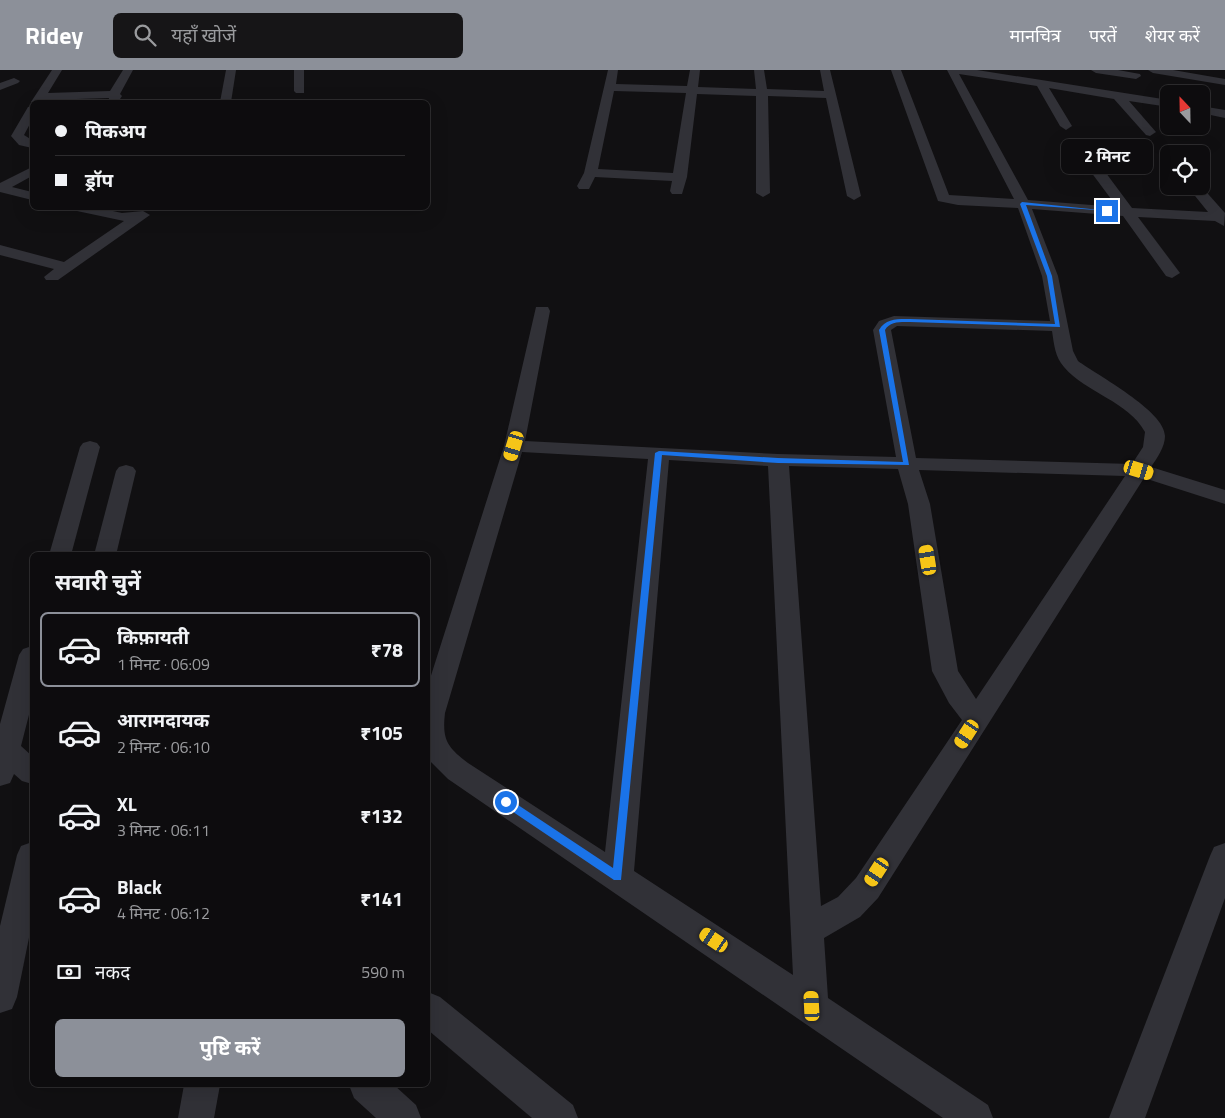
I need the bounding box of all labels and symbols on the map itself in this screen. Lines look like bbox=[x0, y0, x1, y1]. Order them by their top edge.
north arrow bbox=[1160, 85, 1210, 135]
callout: 2 मिनट bbox=[1061, 138, 1153, 174]
route end bbox=[1096, 200, 1118, 222]
car bbox=[502, 429, 525, 463]
car bbox=[1122, 458, 1155, 482]
car bbox=[918, 544, 937, 576]
car bbox=[952, 717, 981, 751]
route start bbox=[495, 791, 517, 813]
car bbox=[862, 855, 891, 889]
car bbox=[697, 925, 730, 955]
car bbox=[803, 991, 820, 1021]

